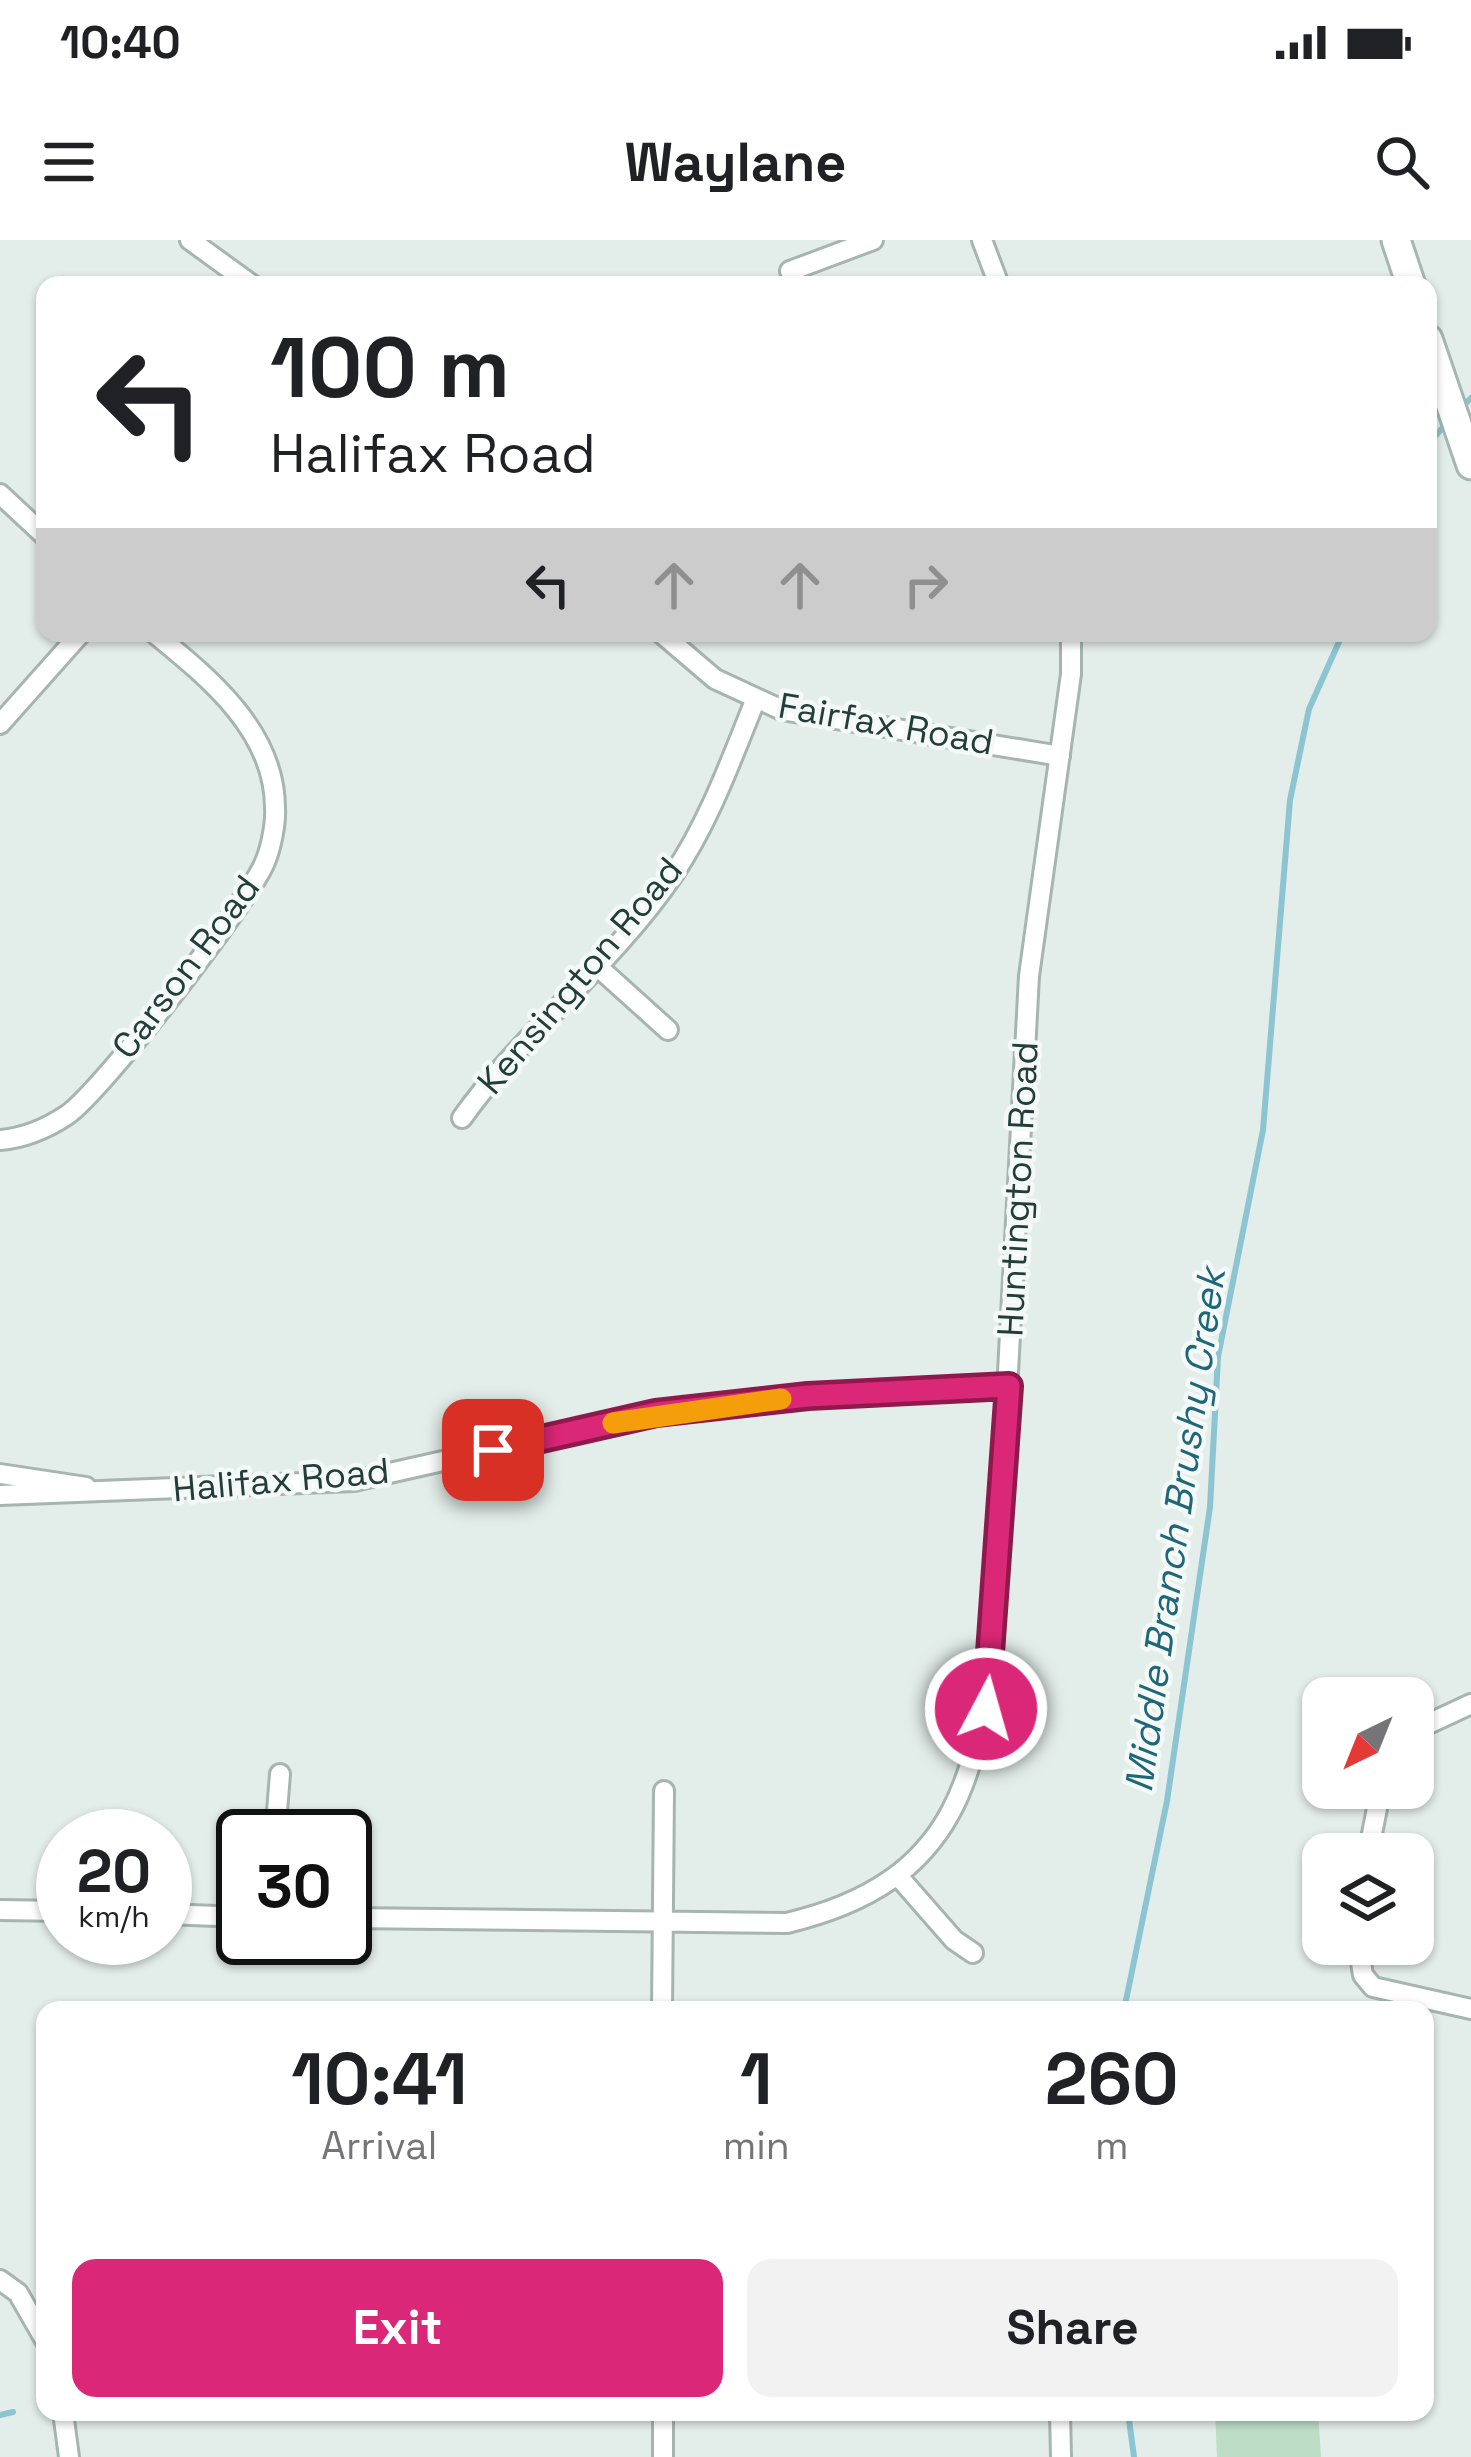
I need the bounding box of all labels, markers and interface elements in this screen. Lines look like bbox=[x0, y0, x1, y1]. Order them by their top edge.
text: 10:40 bbox=[60, 14, 181, 71]
text: Waylane bbox=[625, 128, 846, 197]
icon: menu bbox=[36, 129, 102, 195]
icon: search bbox=[1369, 129, 1435, 195]
text: 100 m bbox=[270, 314, 510, 422]
icon: left bbox=[72, 324, 228, 480]
text: Halifax Road bbox=[270, 419, 596, 488]
icon: left bbox=[515, 552, 581, 618]
icon: ahead bbox=[641, 552, 707, 618]
icon: ahead bbox=[767, 552, 833, 618]
icon: right bbox=[893, 552, 959, 618]
street label: Fairfax Road bbox=[775, 682, 997, 766]
street label: Kensington Road bbox=[467, 848, 693, 1104]
street label: Carson Road bbox=[102, 866, 270, 1068]
street label: Huntington Road bbox=[987, 1040, 1049, 1338]
water label: Middle Branch Brushy Creek bbox=[1114, 1261, 1237, 1795]
pin bbox=[442, 1399, 544, 1501]
icon: arrive bbox=[460, 1417, 526, 1483]
street label: Halifax Road bbox=[171, 1448, 391, 1512]
position arrow bbox=[923, 1646, 1049, 1772]
north arrow bbox=[1302, 1677, 1434, 1809]
map controls bbox=[1302, 1677, 1434, 1965]
speed limit sign: 30 bbox=[216, 1809, 372, 1965]
text: 20 bbox=[77, 1833, 151, 1910]
button: layers bbox=[1302, 1833, 1434, 1965]
text: km/h bbox=[78, 1897, 150, 1936]
text: 10:41 bbox=[291, 2033, 467, 2125]
text: 1 bbox=[740, 2033, 772, 2125]
text: 260 bbox=[1045, 2033, 1179, 2125]
text: Arrival bbox=[321, 2121, 437, 2170]
text: min bbox=[723, 2121, 790, 2170]
text: m bbox=[1095, 2121, 1129, 2170]
button: Exit bbox=[72, 2259, 723, 2397]
button: Share bbox=[747, 2259, 1398, 2397]

